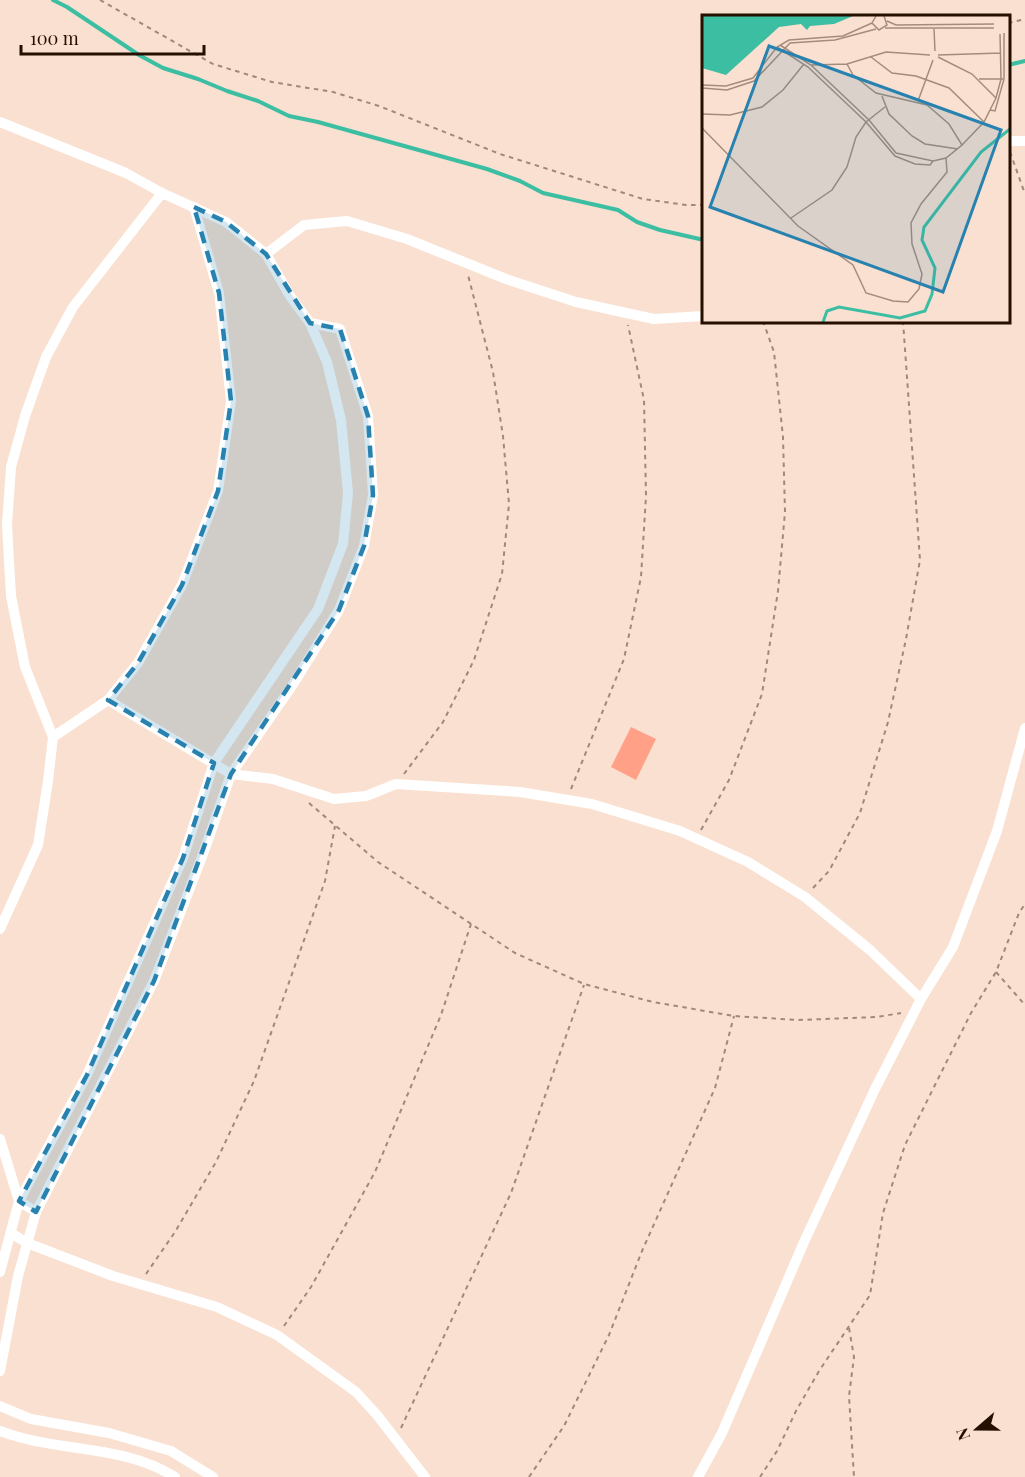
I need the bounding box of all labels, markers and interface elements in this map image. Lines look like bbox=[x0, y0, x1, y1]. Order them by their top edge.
inset map bbox=[702, 15, 1010, 322]
scale bar bbox=[21, 18, 204, 56]
text: 100 m bbox=[30, 26, 79, 50]
north arrow bbox=[947, 1399, 1007, 1459]
text: N bbox=[950, 1425, 974, 1443]

